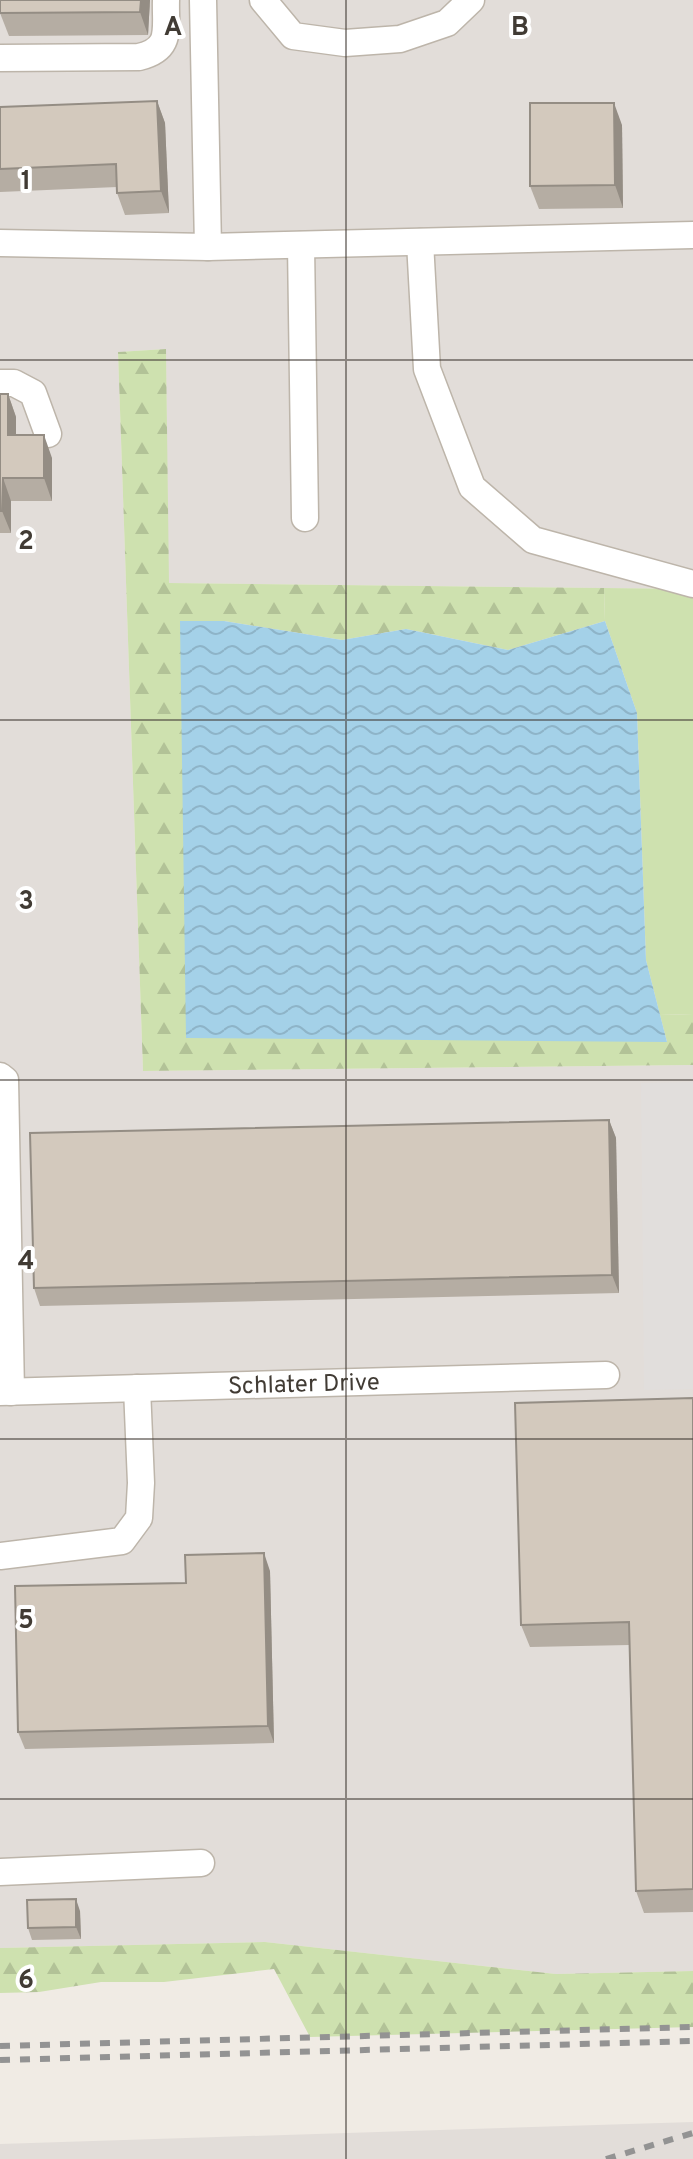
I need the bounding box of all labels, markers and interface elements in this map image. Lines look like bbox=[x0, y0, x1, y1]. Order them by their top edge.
text: A bbox=[164, 12, 182, 45]
text: B bbox=[511, 12, 529, 45]
text: 1 bbox=[21, 166, 31, 199]
text: 2 bbox=[18, 526, 34, 559]
text: 3 bbox=[18, 886, 34, 919]
text: 4 bbox=[18, 1246, 34, 1279]
street label: Schlater Drive bbox=[228, 1368, 380, 1403]
text: 5 bbox=[18, 1605, 34, 1638]
text: 6 bbox=[18, 1965, 34, 1998]

